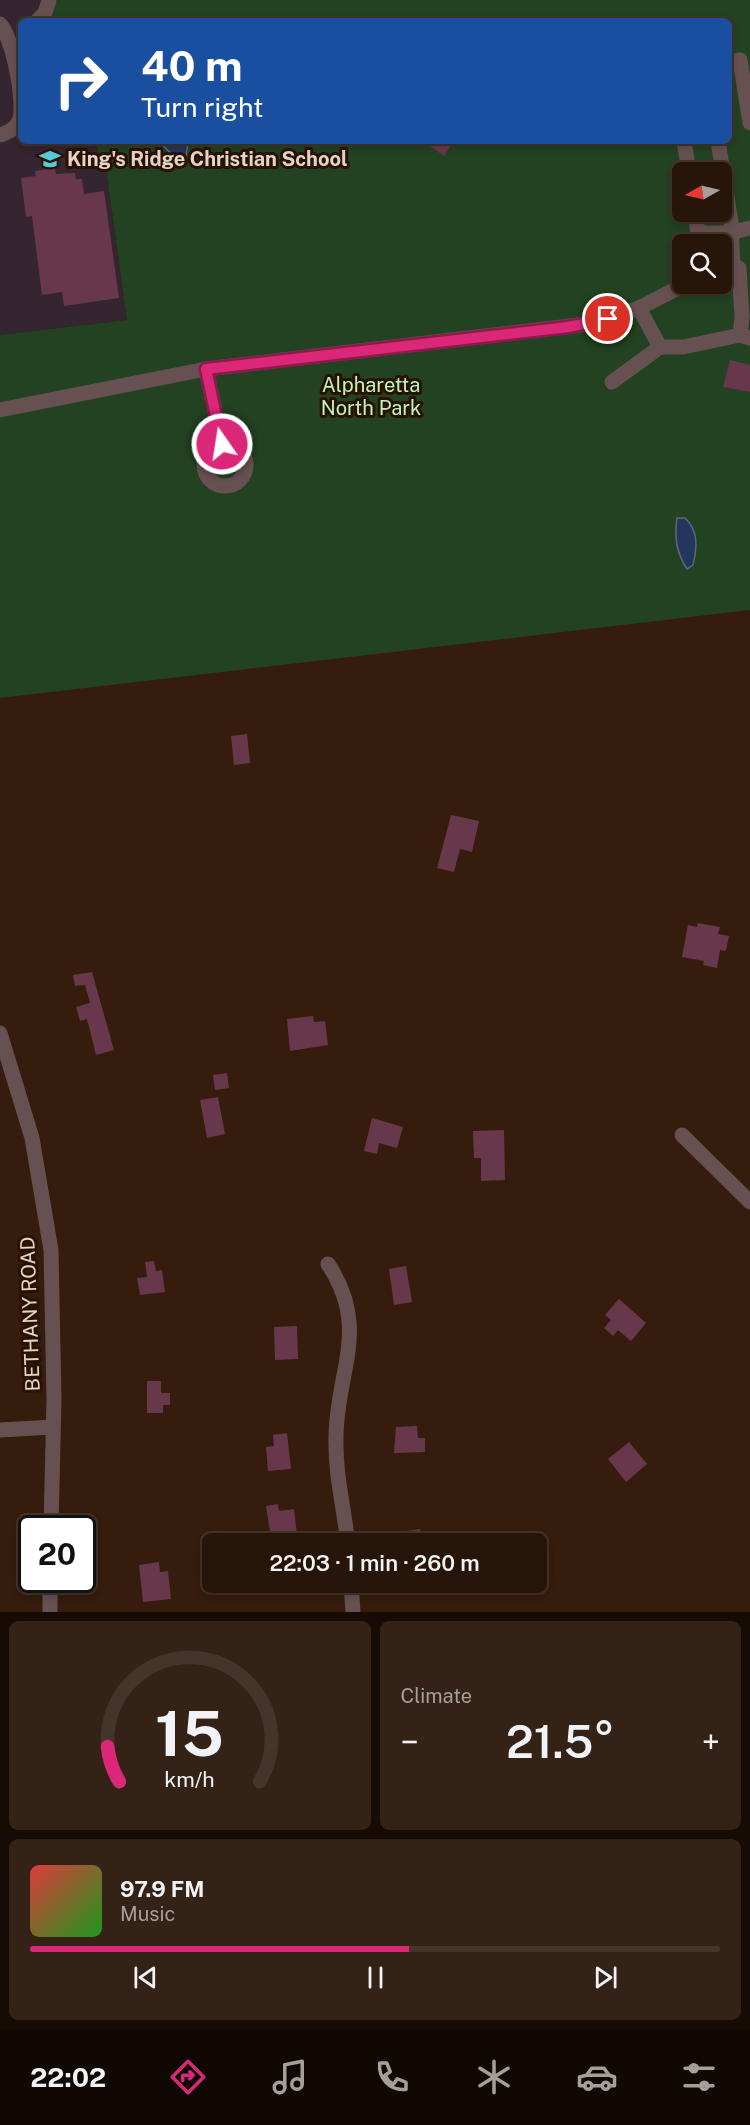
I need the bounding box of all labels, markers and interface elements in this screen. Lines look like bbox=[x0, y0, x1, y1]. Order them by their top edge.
text: 40 m bbox=[141, 41, 243, 90]
icon: right bbox=[42, 42, 120, 120]
text: Turn right bbox=[141, 91, 264, 123]
school or university icon: King's Ridge Christian School bbox=[38, 147, 62, 171]
place label: King's Ridge Christian School bbox=[67, 147, 348, 171]
north arrow bbox=[672, 162, 732, 222]
map controls bbox=[672, 162, 732, 294]
button: search bbox=[672, 234, 732, 294]
pin bbox=[582, 293, 633, 344]
icon: arrive bbox=[591, 302, 624, 335]
park label: Alpharetta North Park bbox=[321, 373, 421, 420]
position arrow bbox=[190, 412, 254, 476]
street label: BETHANY ROAD bbox=[15, 1236, 45, 1392]
speed limit sign: 20 bbox=[18, 1515, 96, 1593]
text: 22:03 · 1 min · 260 m bbox=[269, 1550, 480, 1576]
text: Climate bbox=[401, 1684, 472, 1708]
text: 15 bbox=[155, 1697, 224, 1770]
text: 21.5° bbox=[506, 1715, 615, 1768]
text: − bbox=[401, 1723, 419, 1761]
text: + bbox=[702, 1723, 720, 1761]
text: km/h bbox=[165, 1768, 215, 1793]
text: 97.9 FM bbox=[120, 1876, 204, 1902]
text: Music bbox=[120, 1902, 175, 1926]
icon: previous bbox=[129, 1961, 162, 1994]
icon: pause bbox=[359, 1961, 392, 1994]
icon: next bbox=[589, 1961, 622, 1994]
icon: directions bbox=[167, 2056, 209, 2098]
icon: music bbox=[269, 2056, 311, 2098]
icon: phone bbox=[371, 2056, 413, 2098]
icon: climate bbox=[473, 2056, 515, 2098]
icon: car bbox=[576, 2056, 618, 2098]
icon: filters bbox=[678, 2056, 720, 2098]
text: 22:02 bbox=[30, 2061, 106, 2093]

